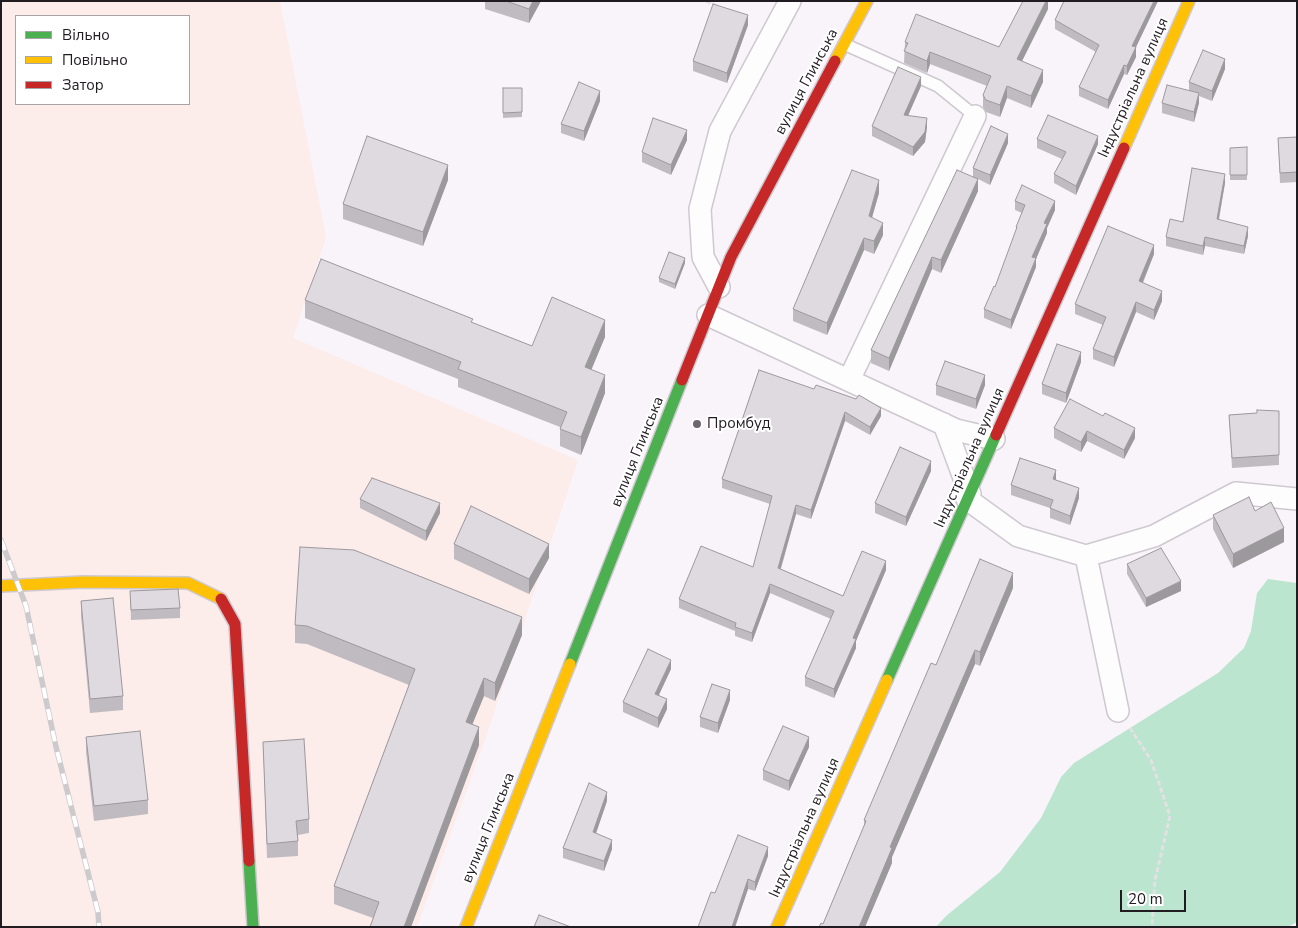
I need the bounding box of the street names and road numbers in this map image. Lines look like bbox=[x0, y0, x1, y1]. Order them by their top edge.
street label: Індустріальна вулиця bbox=[1095, 15, 1173, 161]
street label: вулиця Глинська bbox=[772, 26, 842, 138]
street label: Індустріальна вулиця bbox=[931, 385, 1009, 531]
street label: вулиця Глинська bbox=[608, 394, 668, 510]
street label: Індустріальна вулиця bbox=[766, 755, 844, 901]
street label: вулиця Глинська bbox=[459, 770, 519, 886]

